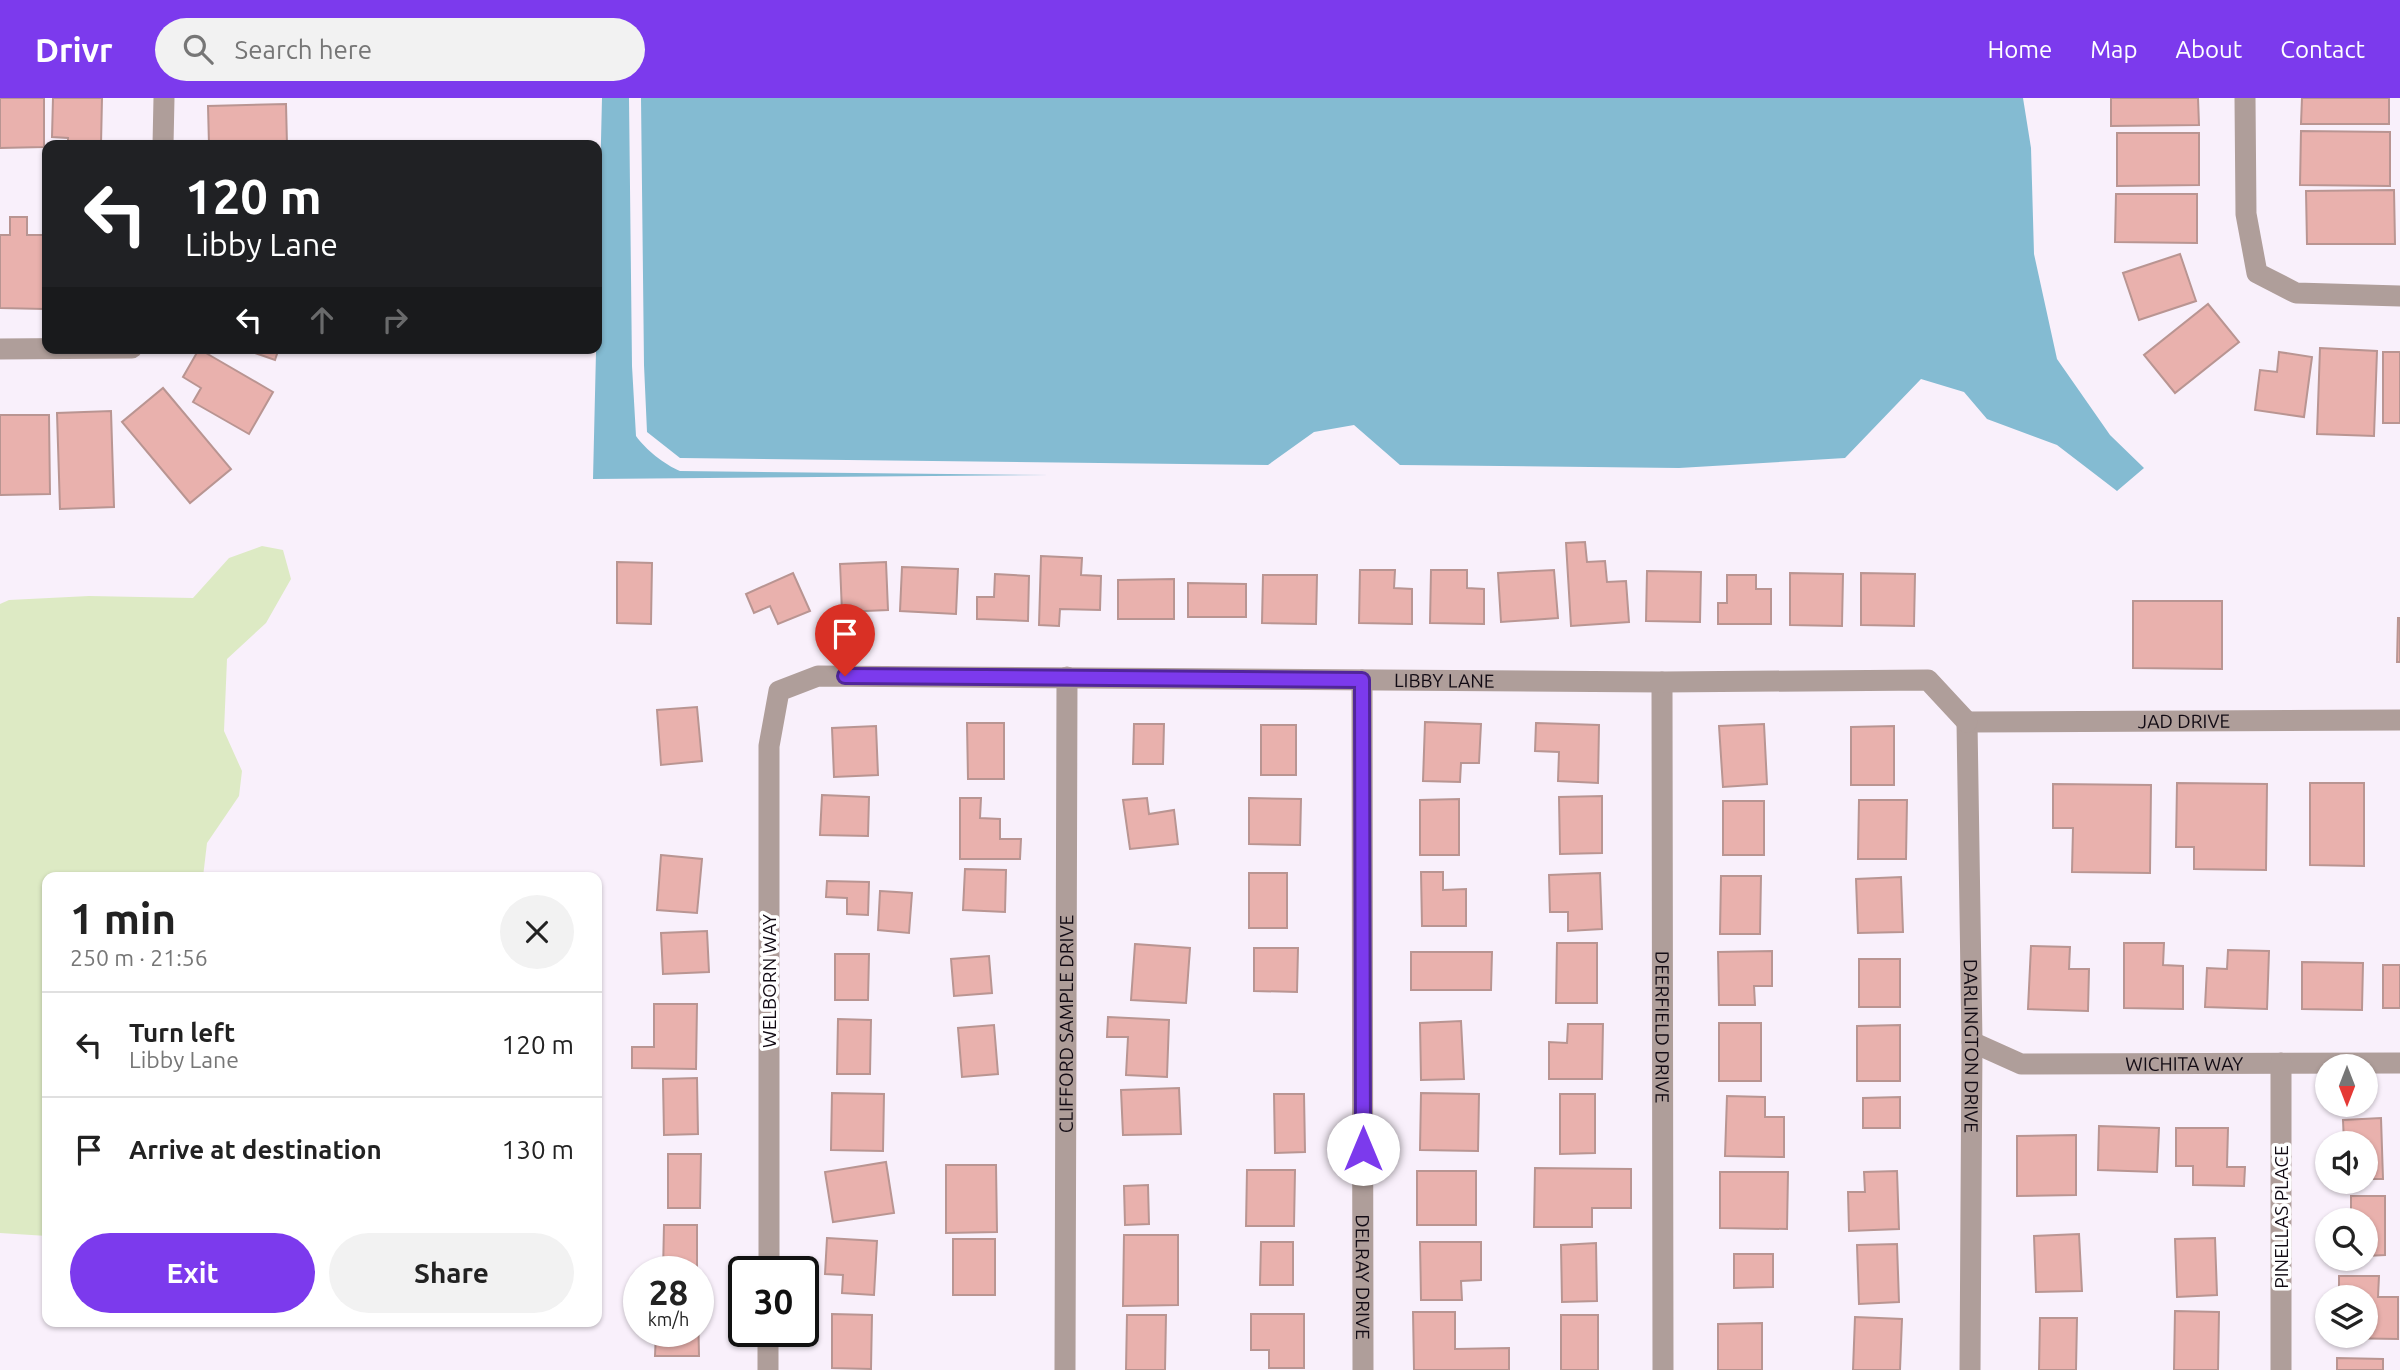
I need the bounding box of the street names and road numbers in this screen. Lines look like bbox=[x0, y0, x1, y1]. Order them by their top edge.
street label: LIBBY LANE bbox=[1394, 669, 1495, 692]
street label: JAD DRIVE bbox=[2138, 710, 2230, 732]
street label: WELBORN WAY bbox=[758, 914, 780, 1048]
street label: CLIFFORD SAMPLE DRIVE bbox=[1055, 915, 1077, 1133]
street label: DEERFIELD DRIVE bbox=[1651, 951, 1674, 1103]
street label: DARLINGTON DRIVE bbox=[1960, 959, 1983, 1133]
street label: WICHITA WAY bbox=[2125, 1052, 2243, 1075]
street label: PINELLAS PLACE bbox=[2270, 1145, 2292, 1289]
street label: DELRAY DRIVE bbox=[1352, 1214, 1374, 1340]

